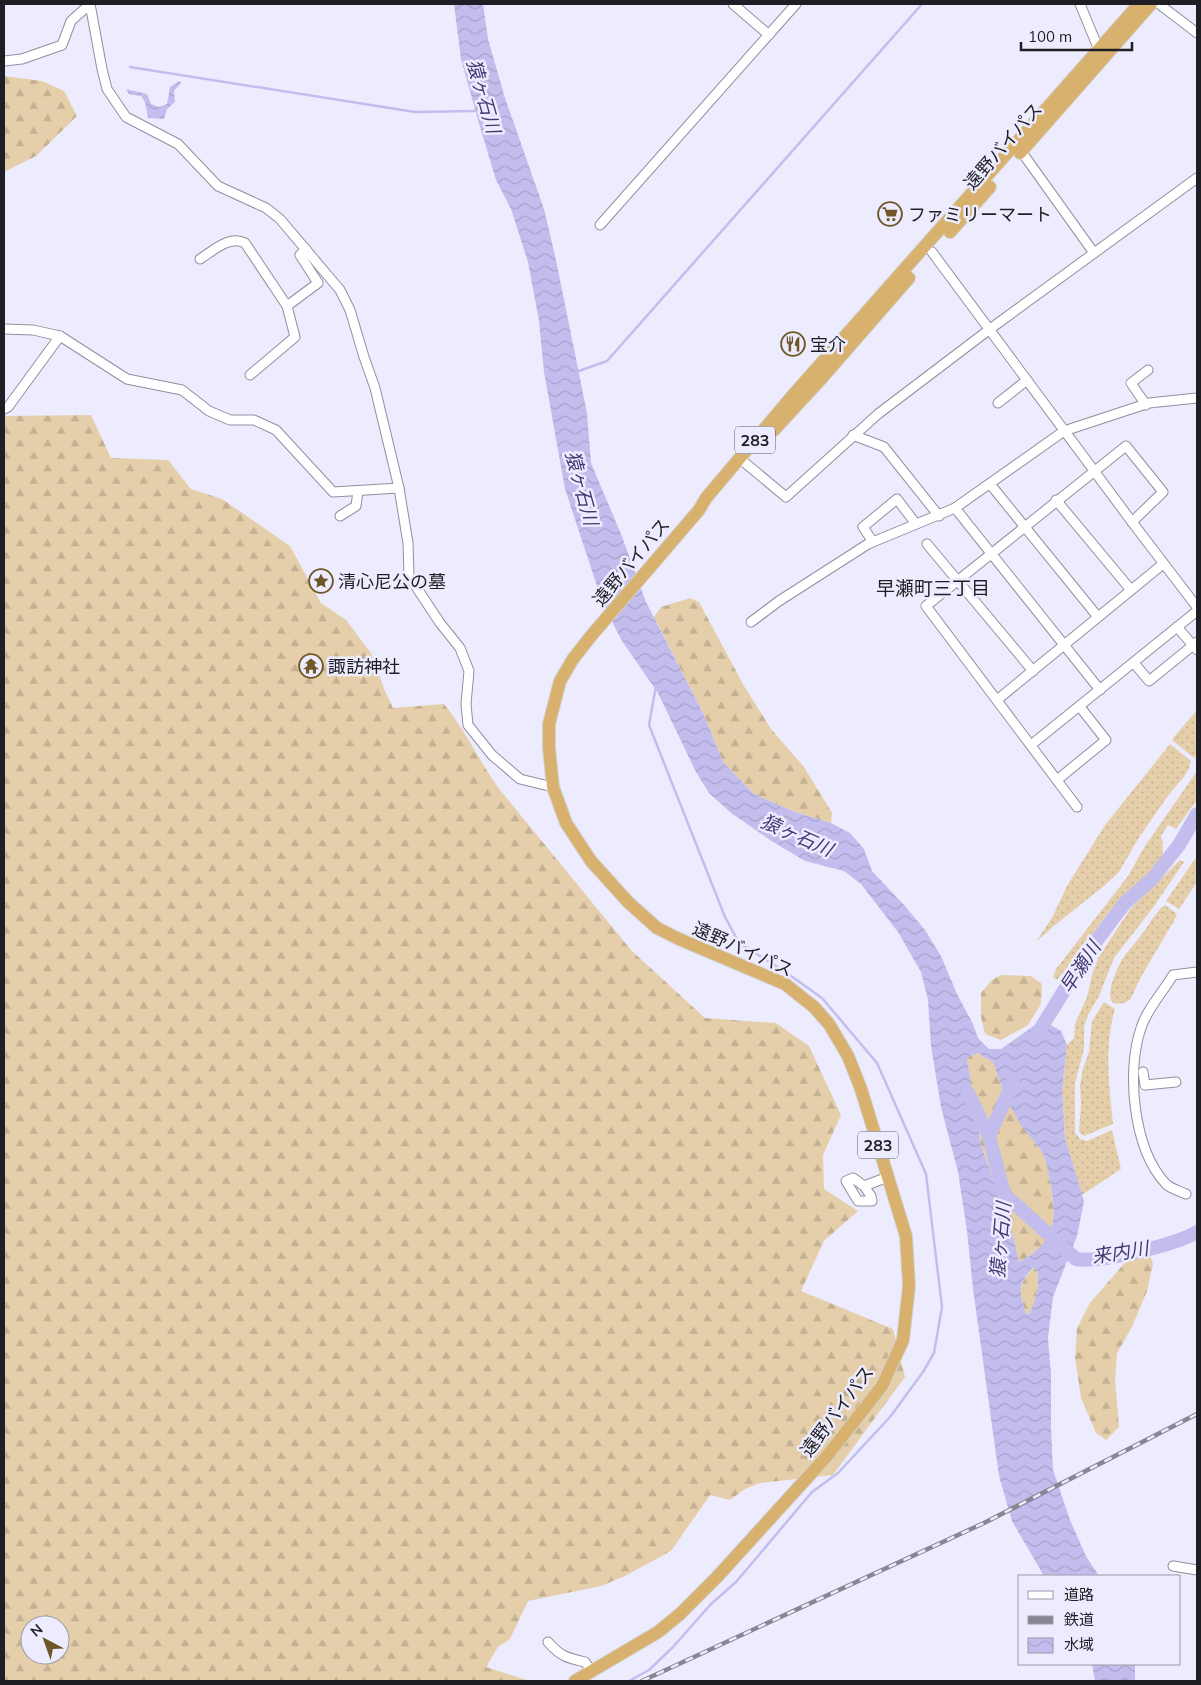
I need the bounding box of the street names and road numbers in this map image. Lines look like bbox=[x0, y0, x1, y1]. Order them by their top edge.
street label: 遠野バイパス bbox=[959, 98, 1047, 194]
road number: 283 bbox=[735, 426, 775, 454]
street label: 遠野バイパス bbox=[588, 513, 674, 611]
street label: 遠野バイパス bbox=[689, 917, 797, 981]
road number: 283 bbox=[858, 1132, 898, 1158]
street label: 遠野バイパス bbox=[795, 1361, 879, 1461]

